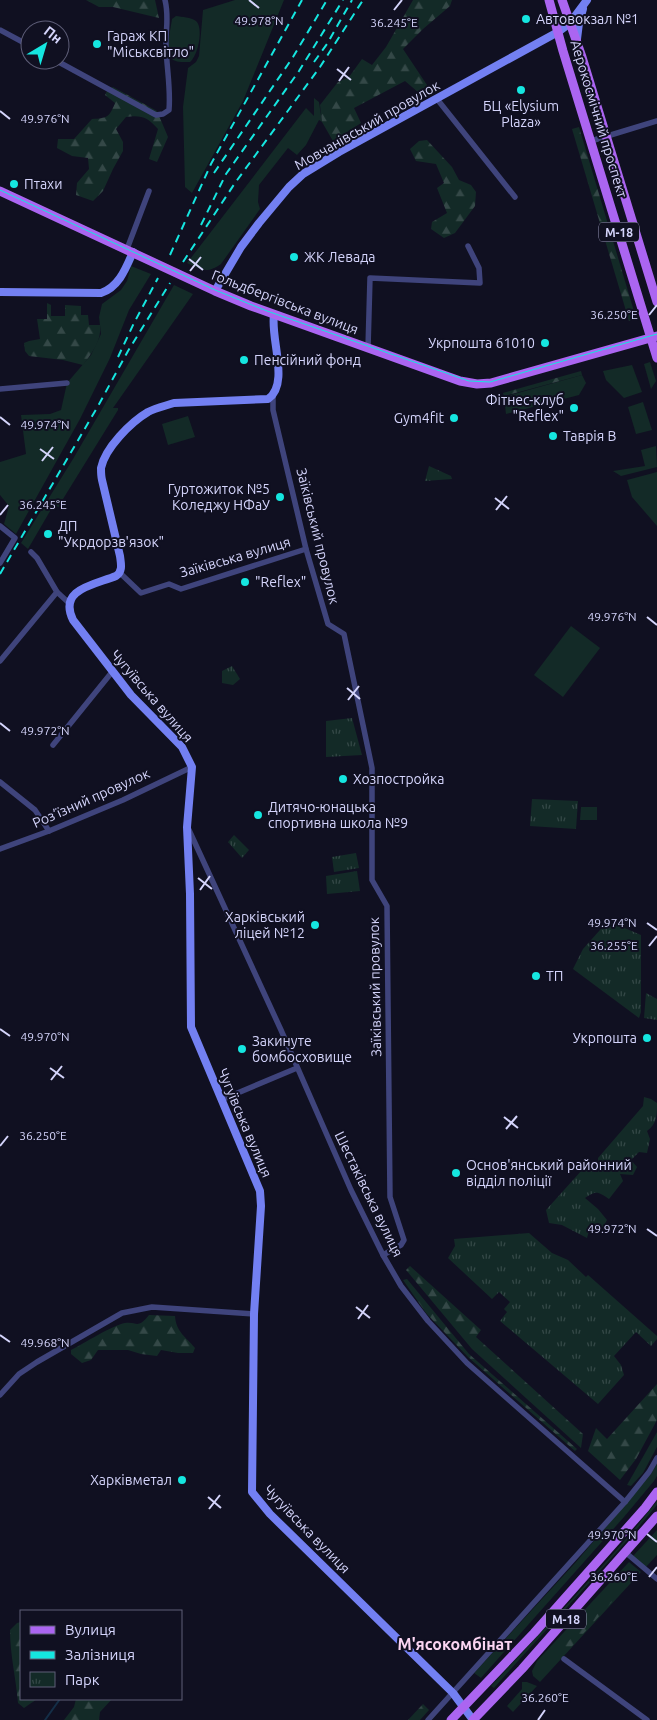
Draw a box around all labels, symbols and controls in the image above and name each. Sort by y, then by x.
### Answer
place label: Автовокзал №1 [536,11,639,27]
marker: Автовокзал №1 [520,13,532,25]
text: 49.978°N [234,14,284,27]
text: 36.245°E [370,16,418,29]
north arrow [20,20,70,70]
text: Пн [41,23,65,47]
place label: Гараж КП "Міськсвітло" [107,28,194,60]
marker: Гараж КП "Міськсвітло" [91,38,103,50]
street label: Аерокосмічний проспект [567,38,631,200]
street label: Мовчанівський провулок [292,77,442,173]
marker: БЦ «Elysium Plaza» [515,84,527,96]
place label: БЦ «Elysium Plaza» [483,98,559,130]
text: 49.976°N [20,112,70,125]
place label: Птахи [24,176,62,192]
marker: Птахи [8,178,20,190]
road number: М-18 [599,222,639,242]
place label: ЖК Левада [304,249,376,265]
marker: ЖК Левада [288,251,300,263]
street label: Гольдбергівська вулиця [209,267,361,337]
text: 36.250°E [590,308,638,321]
place label: Укрпошта 61010 [428,335,535,351]
marker: Укрпошта 61010 [539,337,551,349]
place label: Пенсійний фонд [254,352,361,368]
marker: Пенсійний фонд [238,354,250,366]
place label: Фітнес-клуб "Reflex" [486,392,564,424]
marker: Фітнес-клуб "Reflex" [568,402,580,414]
place label: Gym4fit [394,410,444,426]
marker: Gym4fit [448,412,460,424]
text: 49.974°N [20,418,70,431]
place label: Таврія В [563,428,616,444]
marker: Таврія В [547,430,559,442]
street label: Заїківський провулок [293,466,343,606]
place label: Гуртожиток №5 Коледжу НФаУ [168,481,270,513]
marker: Гуртожиток №5 Коледжу НФаУ [274,491,286,503]
text: 36.245°E [19,498,67,511]
place label: ДП "Укрдорзв'язок" [58,518,164,550]
marker: ДП "Укрдорзв'язок" [42,528,54,540]
street label: Заїківська вулиця [178,534,292,580]
place label: "Reflex" [255,574,306,590]
marker: "Reflex" [239,576,251,588]
text: 49.976°N [587,610,637,623]
street label: Чугуївська вулиця [108,647,196,745]
text: 49.972°N [20,724,70,737]
street label: Роз’їзний провулок [30,765,152,831]
place label: Хозпостройка [353,771,444,787]
marker: Хозпостройка [337,773,349,785]
place label: Дитячо-юнацька спортивна школа №9 [268,799,408,831]
marker: Дитячо-юнацька спортивна школа №9 [252,809,264,821]
place label: Харківський ліцей №12 [225,909,305,941]
text: 49.974°N [587,916,637,929]
street label: Заїківський провулок [366,917,384,1057]
marker: Харківський ліцей №12 [309,919,321,931]
text: 36.255°E [590,939,638,952]
place label: ТП [546,968,563,984]
marker: ТП [530,970,542,982]
text: 49.970°N [20,1030,70,1043]
place label: Укрпошта [573,1030,637,1046]
marker: Укрпошта [641,1032,653,1044]
place label: Закинуте бомбосховище [252,1033,352,1065]
marker: Закинуте бомбосховище [236,1043,248,1055]
street label: Чугуївська вулиця [215,1066,275,1180]
text: 36.250°E [19,1129,67,1142]
street label: Шестаківська вулиця [332,1129,406,1259]
place label: Основ'янський районний відділ поліції [466,1157,632,1189]
marker: Основ'янський районний відділ поліції [450,1167,462,1179]
text: 49.972°N [587,1222,637,1235]
text: 49.968°N [20,1336,70,1349]
place label: Харківметал [90,1472,172,1488]
marker: Харківметал [176,1474,188,1486]
street label: Чугуївська вулиця [261,1481,353,1577]
text: 49.970°N [587,1528,637,1541]
text: 36.260°E [590,1570,638,1583]
legend [20,1610,182,1700]
road number: М-18 [546,1610,586,1628]
text: Вулиця [65,1621,116,1638]
district label: М'ясокомбінат [398,1635,512,1653]
text: Залізниця [65,1646,135,1663]
text: Парк [65,1671,100,1688]
text: 36.260°E [521,1691,569,1704]

